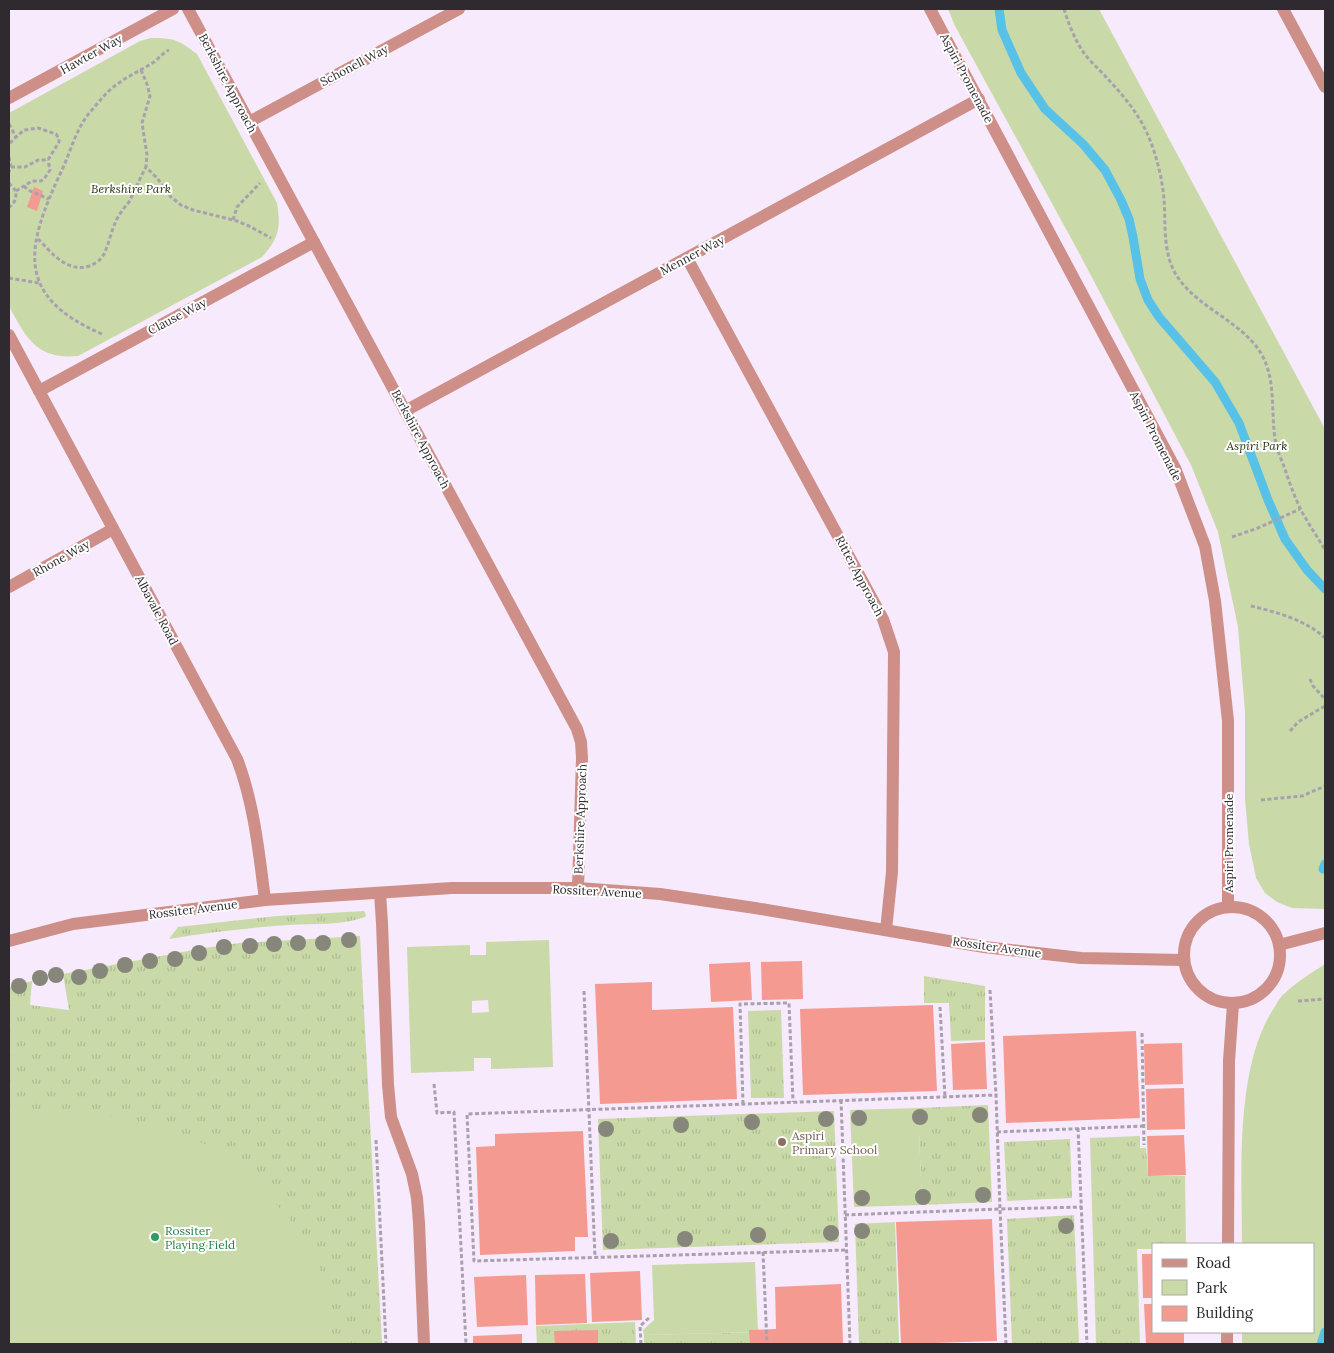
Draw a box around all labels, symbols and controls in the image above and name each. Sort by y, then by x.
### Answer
street label: Aspiri Promenade [937,30,997,126]
street label: Hawter Way [58,31,125,77]
street label: Berkshire Approach [196,31,260,135]
street label: Schonell Way [317,41,391,89]
park label: Berkshire Park [91,181,171,196]
street label: Menner Way [657,231,727,278]
street label: Clause Way [145,294,209,338]
street label: Berkshire Approach [389,387,453,491]
street label: Aspiri Promenade [1126,388,1185,484]
park label: Aspiri Park [1225,438,1288,453]
street label: Ritter Approach [832,533,888,619]
street label: Rhone Way [30,536,93,580]
street label: Albavale Road [132,572,182,647]
street label: Berkshire Approach [571,764,589,874]
street label: Aspiri Promenade [1221,793,1236,894]
street label: Rossiter Avenue [552,881,643,901]
street label: Rossiter Avenue [148,896,239,922]
street label: Rossiter Avenue [952,933,1043,961]
place label: Aspiri Primary School [791,1128,877,1157]
marker: Aspiri Primary School [776,1136,788,1148]
place label: Rossiter Playing Field [165,1223,235,1252]
marker: Rossiter Playing Field [149,1231,161,1243]
legend [1152,1243,1314,1333]
text: Road [1196,1253,1231,1272]
text: Park [1196,1278,1227,1297]
text: Building [1196,1303,1254,1322]

